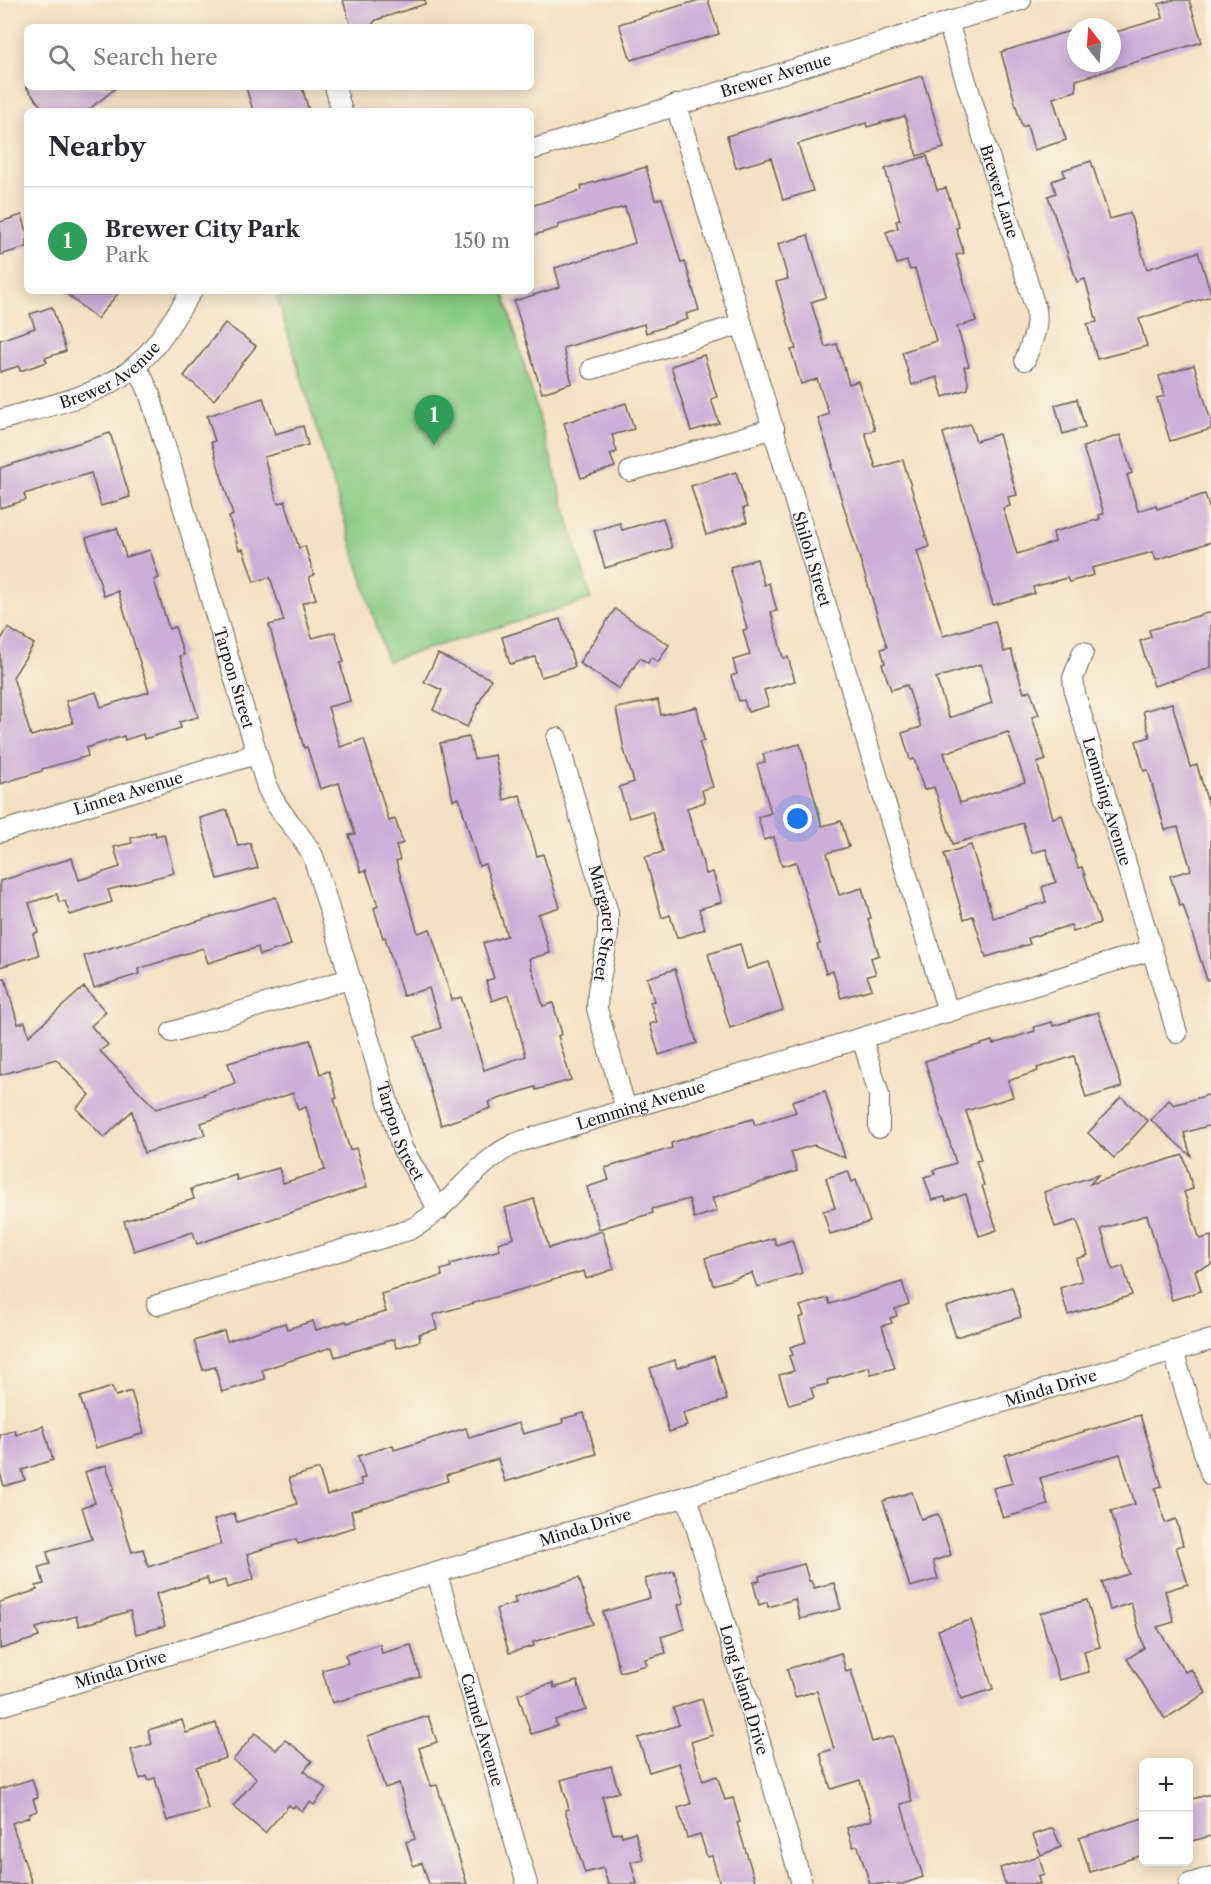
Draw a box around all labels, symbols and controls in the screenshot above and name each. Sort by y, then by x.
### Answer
north arrow [1067,18,1121,72]
search box [24,24,534,90]
icon: search [45,41,78,74]
text: Search here [93,44,218,71]
street label: Brewer Avenue [718,49,834,101]
text: Nearby [48,131,146,163]
street label: Brewer Lane [976,142,1023,241]
text: Brewer City Park [105,216,300,243]
text: 1 [63,229,72,253]
text: 150 m [454,229,510,253]
text: Park [105,243,148,267]
street label: Brewer Avenue [57,337,164,412]
pin: 1 [414,396,454,445]
street label: Shiloh Street [788,509,836,610]
street label: Tarpon Street [210,625,259,731]
street label: Lemming Avenue [1079,735,1136,868]
street label: Linnea Avenue [71,767,185,819]
your location [783,804,812,833]
street label: Margaret Street [584,863,618,983]
street label: Lemming Avenue [574,1076,707,1134]
street label: Tarpon Street [372,1079,429,1184]
street label: Minda Drive [1002,1365,1099,1411]
street label: Minda Drive [537,1504,634,1551]
street label: Long Island Drive [716,1622,773,1757]
street label: Minda Drive [72,1646,169,1693]
street label: Carmel Avenue [456,1671,508,1788]
map controls [1139,1758,1193,1866]
button: + [1139,1758,1193,1812]
button: − [1139,1812,1193,1866]

